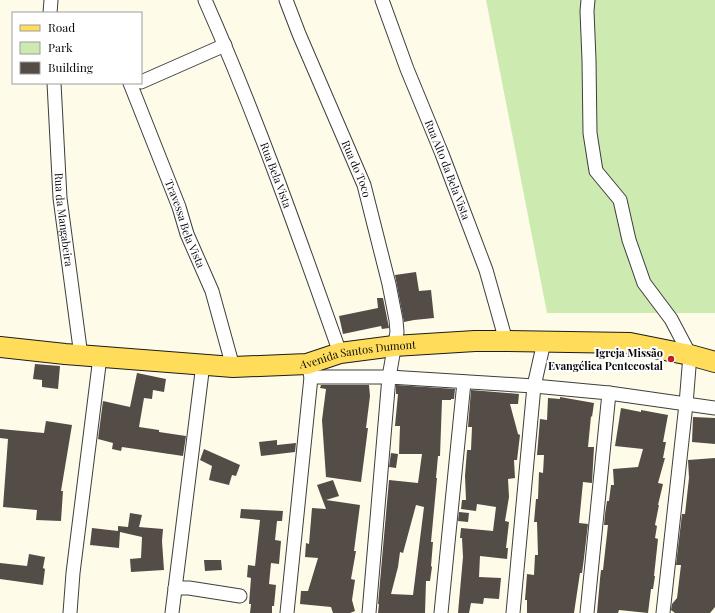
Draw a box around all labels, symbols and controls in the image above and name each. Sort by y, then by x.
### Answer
legend [12,12,142,84]
text: Road [48,19,75,35]
text: Park [48,39,73,55]
text: Building [48,59,94,75]
street label: Rua Alto da Bela Vista [422,117,474,222]
street label: Rua do Toco [339,138,375,199]
street label: Rua Bela Vista [257,140,296,210]
street label: Rua da Mangabeira [52,172,77,268]
street label: Travessa Bela Vista [162,177,209,270]
street label: Avenida Santos Dumont [299,337,417,371]
place label: Igreja Missão Evangélica Pentecostal [548,345,664,373]
marker: Igreja Missão Evangélica Pentecostal [666,354,676,364]

